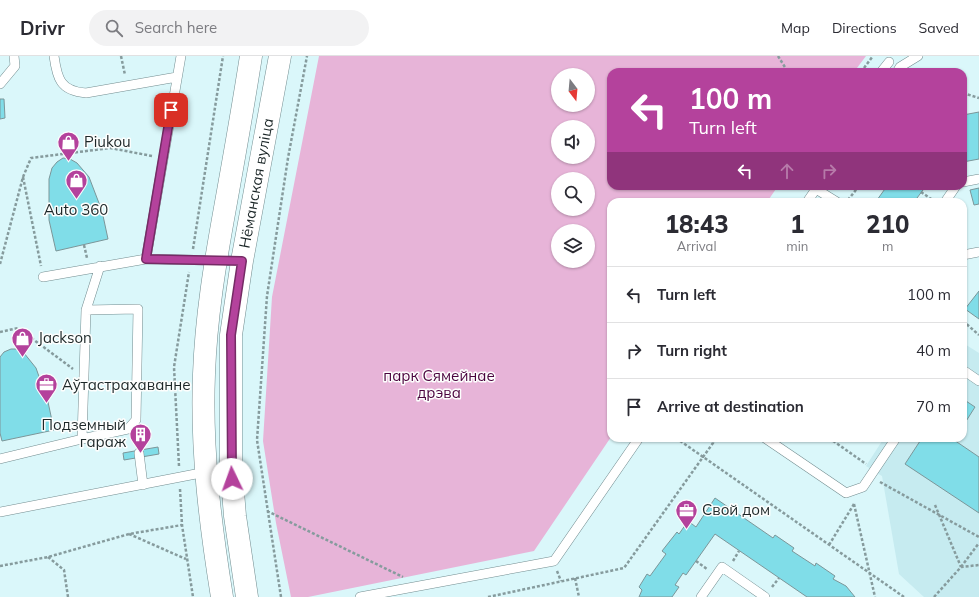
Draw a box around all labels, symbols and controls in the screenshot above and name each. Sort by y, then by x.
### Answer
search box [89,10,369,46]
text: Drivr [20,16,65,40]
icon: search [103,17,125,39]
text: Search here [135,18,217,37]
text: Map [781,19,810,37]
text: Directions [832,19,897,37]
text: Saved [919,19,959,37]
north arrow [551,68,595,112]
map controls [551,68,595,268]
text: 100 m [689,81,772,116]
icon: left [623,84,675,136]
pin [154,93,188,127]
icon: arrive [160,99,182,121]
street label: Нёманская вуліца [235,116,277,250]
text: Turn left [689,116,757,139]
button: sound [551,120,595,164]
shop icon: Piukou [56,129,82,162]
place label: Piukou [84,132,131,151]
icon: left [734,160,756,182]
icon: ahead [776,160,798,182]
icon: right [818,160,840,182]
shop icon: Auto 360 [63,168,89,201]
button: search [551,172,595,216]
place label: Auto 360 [44,200,108,219]
text: 18:43 [665,209,729,239]
text: 1 [790,209,805,239]
text: 210 [866,209,909,239]
button: layers [551,224,595,268]
text: Arrival [677,238,717,254]
text: min [786,238,808,254]
text: m [882,238,893,254]
icon: left [623,284,645,306]
text: Turn left [657,285,716,304]
text: 100 m [907,285,951,304]
shop icon: Jackson [10,325,36,358]
place label: Jackson [38,328,92,347]
icon: right [623,340,645,362]
text: Turn right [657,341,727,360]
text: 40 m [916,341,951,360]
park label: парк Сямейнае дрэва [383,366,495,402]
office icon: Аўтастрахаванне [34,372,60,405]
place label: Аўтастрахаванне [62,375,191,394]
icon: arrive [623,396,645,418]
text: Arrive at destination [657,397,804,416]
text: 70 m [916,397,951,416]
place label: Подземный гараж [42,415,127,451]
building icon: Подземный гараж [128,421,154,454]
position arrow [211,458,253,500]
office icon: Свой дом [673,497,699,530]
place label: Свой дом [702,500,770,519]

